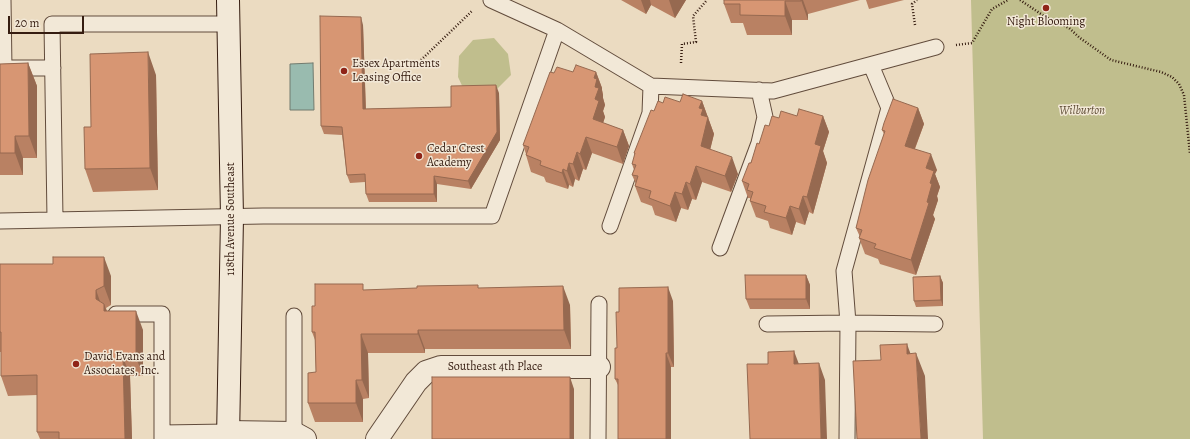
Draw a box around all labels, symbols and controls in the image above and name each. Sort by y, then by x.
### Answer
marker: Night Blooming [1041,3,1051,13]
scale bar [10,8,86,34]
text: 20 m [15,15,39,31]
place label: Night Blooming [1007,15,1085,29]
place label: Essex Apartments Leasing Office [352,57,440,85]
marker: Essex Apartments Leasing Office [339,66,349,76]
park label: Wilburton [1059,104,1105,118]
place label: Cedar Crest Academy [427,142,485,170]
marker: Cedar Crest Academy [414,151,424,161]
street label: 118th Avenue Southeast [224,162,238,276]
place label: David Evans and Associates, Inc. [84,350,165,378]
marker: David Evans and Associates, Inc. [71,359,81,369]
street label: Southeast 4th Place [448,360,542,374]

